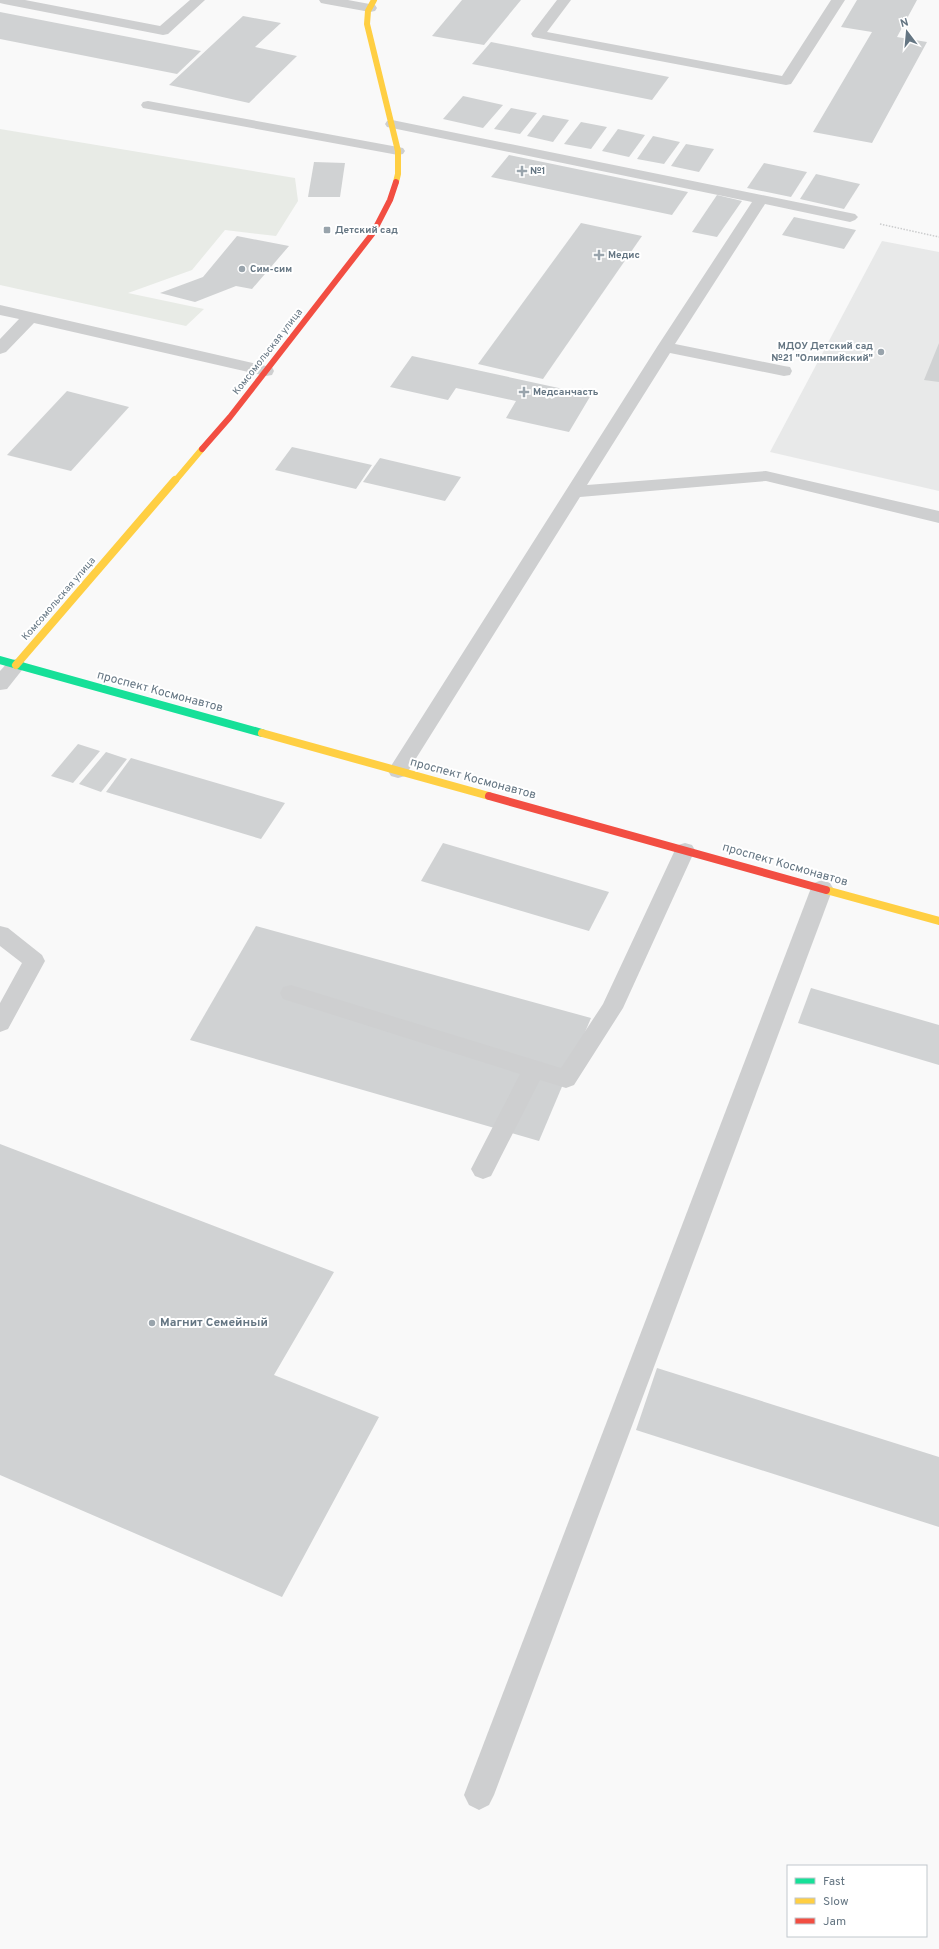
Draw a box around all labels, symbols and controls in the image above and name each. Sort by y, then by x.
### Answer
north arrow [887,12,927,52]
text: N [899,16,910,31]
place label: №1 [530,165,546,178]
marker: №1 [517,166,527,176]
place label: Детский сад [335,224,398,237]
marker: Детский сад [322,225,332,235]
marker: Медис [593,249,605,261]
place label: Медис [608,249,640,262]
place label: Сим-сим [250,263,292,276]
marker: Сим-сим [237,264,247,274]
street label: Комсомольская улица [230,306,306,398]
place label: МДОУ Детский сад №21 "Олимпийский" [771,340,873,365]
marker: МДОУ Детский сад №21 "Олимпийский" [876,347,886,357]
marker: Медсанчасть [518,386,530,398]
place label: Медсанчасть [533,386,599,399]
street label: Комсомольская улица [19,555,99,643]
street label: проспект Космонавтов [95,667,225,717]
street label: проспект Космонавтов [408,754,538,804]
street label: проспект Космонавтов [720,839,850,891]
place label: Магнит Семейный [160,1315,268,1331]
marker: Магнит Семейный [147,1318,157,1328]
legend [787,1865,927,1937]
text: Fast [823,1874,845,1890]
text: Slow [823,1894,849,1910]
text: Jam [823,1914,846,1930]

